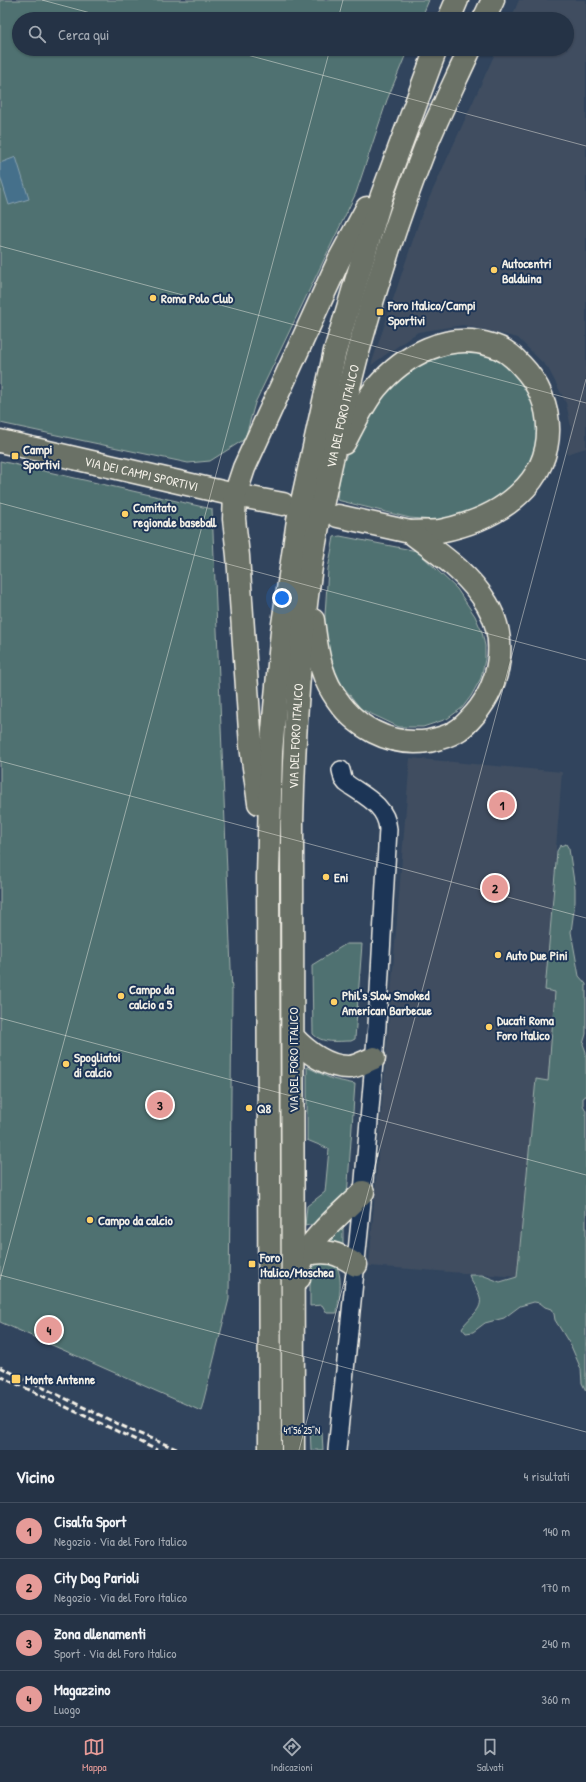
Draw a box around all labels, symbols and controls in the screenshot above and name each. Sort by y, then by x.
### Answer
search box [12,12,574,56]
icon: search [26,23,48,45]
text: Cerca qui [58,24,109,45]
place label: Autocentri Balduina [502,254,552,287]
marker: Autocentri Balduina [489,265,499,275]
place label: Roma Polo Club [161,289,234,307]
marker: Roma Polo Club [148,293,158,303]
place label: Foro Italico/Campi Sportivi [387,296,476,330]
marker: Foro Italico/Campi Sportivi [375,307,385,317]
street label: VIA DEL FORO ITALICO [321,363,363,469]
place label: Campi Sportivi [23,440,60,474]
marker: Campi Sportivi [10,451,20,461]
street label: VIA DEI CAMPI SPORTIVI [83,452,200,495]
place label: Comitato regionale baseball [133,498,217,532]
marker: Comitato regionale baseball [120,509,130,519]
your location [272,588,292,608]
street label: VIA DEL FORO ITALICO [284,683,307,789]
pin: 1 [489,790,515,820]
place label: Eni [334,868,349,886]
marker: Eni [321,872,331,882]
pin: 2 [482,873,508,903]
place label: Auto Due Pini [506,946,568,964]
marker: Auto Due Pini [493,950,503,960]
place label: Campo da calcio a 5 [129,980,175,1013]
place label: Phil's Slow Smoked American Barbecue [342,986,433,1019]
marker: Campo da calcio a 5 [116,991,126,1001]
marker: Phil's Slow Smoked American Barbecue [329,997,339,1007]
street label: VIA DEL FORO ITALICO [284,1007,302,1113]
place label: Ducati Roma Foro Italico [496,1011,555,1044]
marker: Ducati Roma Foro Italico [484,1022,494,1032]
place label: Spogliatoi di calcio [74,1048,121,1081]
marker: Spogliatoi di calcio [61,1059,71,1069]
pin: 3 [147,1090,173,1120]
place label: Q8 [257,1099,272,1117]
marker: Q8 [244,1103,254,1113]
place label: Campo da calcio [98,1211,174,1230]
marker: Campo da calcio [85,1215,95,1225]
place label: Foro Italico/Moschea [259,1248,334,1281]
marker: Foro Italico/Moschea [247,1259,257,1269]
pin: 4 [36,1315,62,1345]
place label: Monte Antenne [25,1370,96,1388]
marker: Monte Antenne [10,1373,22,1385]
text: 41°56'25"N [284,1424,320,1437]
text: Vicino [16,1465,54,1488]
text: 4 risultati [524,1467,570,1485]
text: Cisalfa Sport [54,1511,126,1532]
text: 1 [27,1522,31,1540]
text: 140 m [543,1522,570,1540]
text: Negozio · Via del Foro Italico [54,1532,187,1550]
text: City Dog Parioli [54,1567,139,1588]
text: 2 [26,1578,32,1596]
text: 170 m [541,1578,570,1596]
text: Negozio · Via del Foro Italico [54,1588,187,1606]
text: Zona allenamenti [54,1623,146,1644]
text: 3 [26,1634,32,1652]
text: 240 m [541,1634,570,1652]
text: Sport · Via del Foro Italico [54,1644,176,1662]
text: Magazzino [54,1679,110,1700]
text: 4 [27,1690,31,1708]
text: 360 m [541,1690,570,1708]
text: Luogo [54,1700,80,1718]
tab: Mappa [82,1736,107,1774]
tab: Indicazioni [271,1736,313,1774]
tab: Salvati [477,1736,504,1774]

